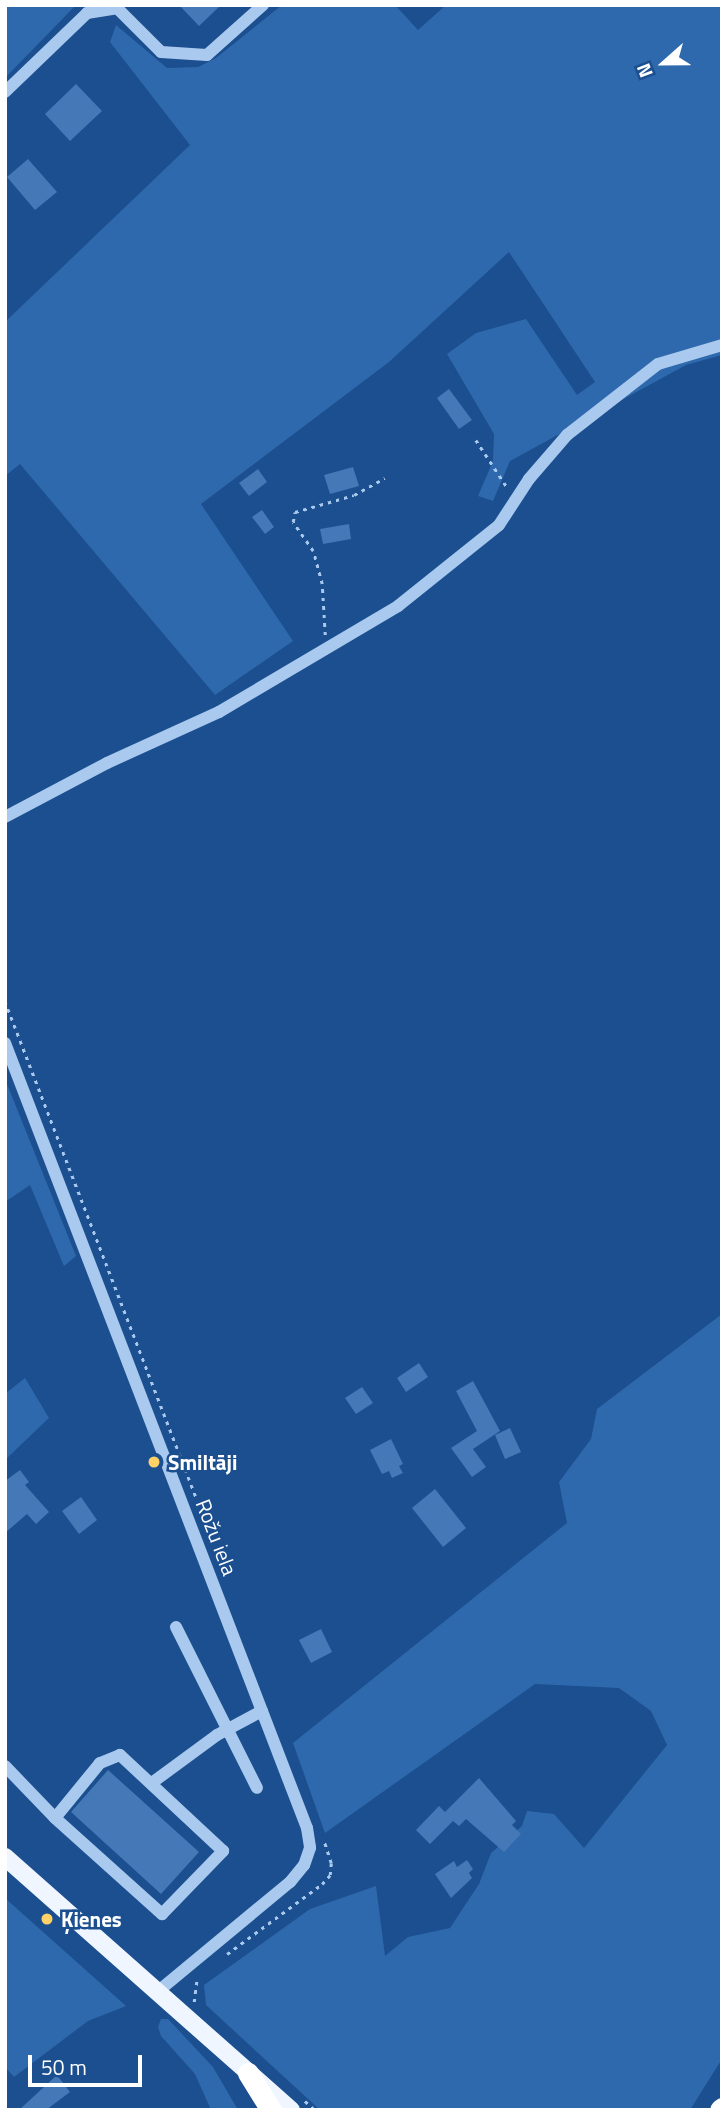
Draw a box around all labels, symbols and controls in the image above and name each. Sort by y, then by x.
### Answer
north arrow [629,28,699,98]
text: N [628,59,660,82]
place label: Smiltāji [168,1449,237,1475]
marker: Smiltāji [146,1454,162,1470]
street label: Rožu iela [191,1495,243,1579]
place label: Ķienes [61,1906,122,1932]
marker: Ķienes [39,1911,55,1927]
scale bar [32,2042,145,2086]
text: 50 m [41,2051,87,2083]

